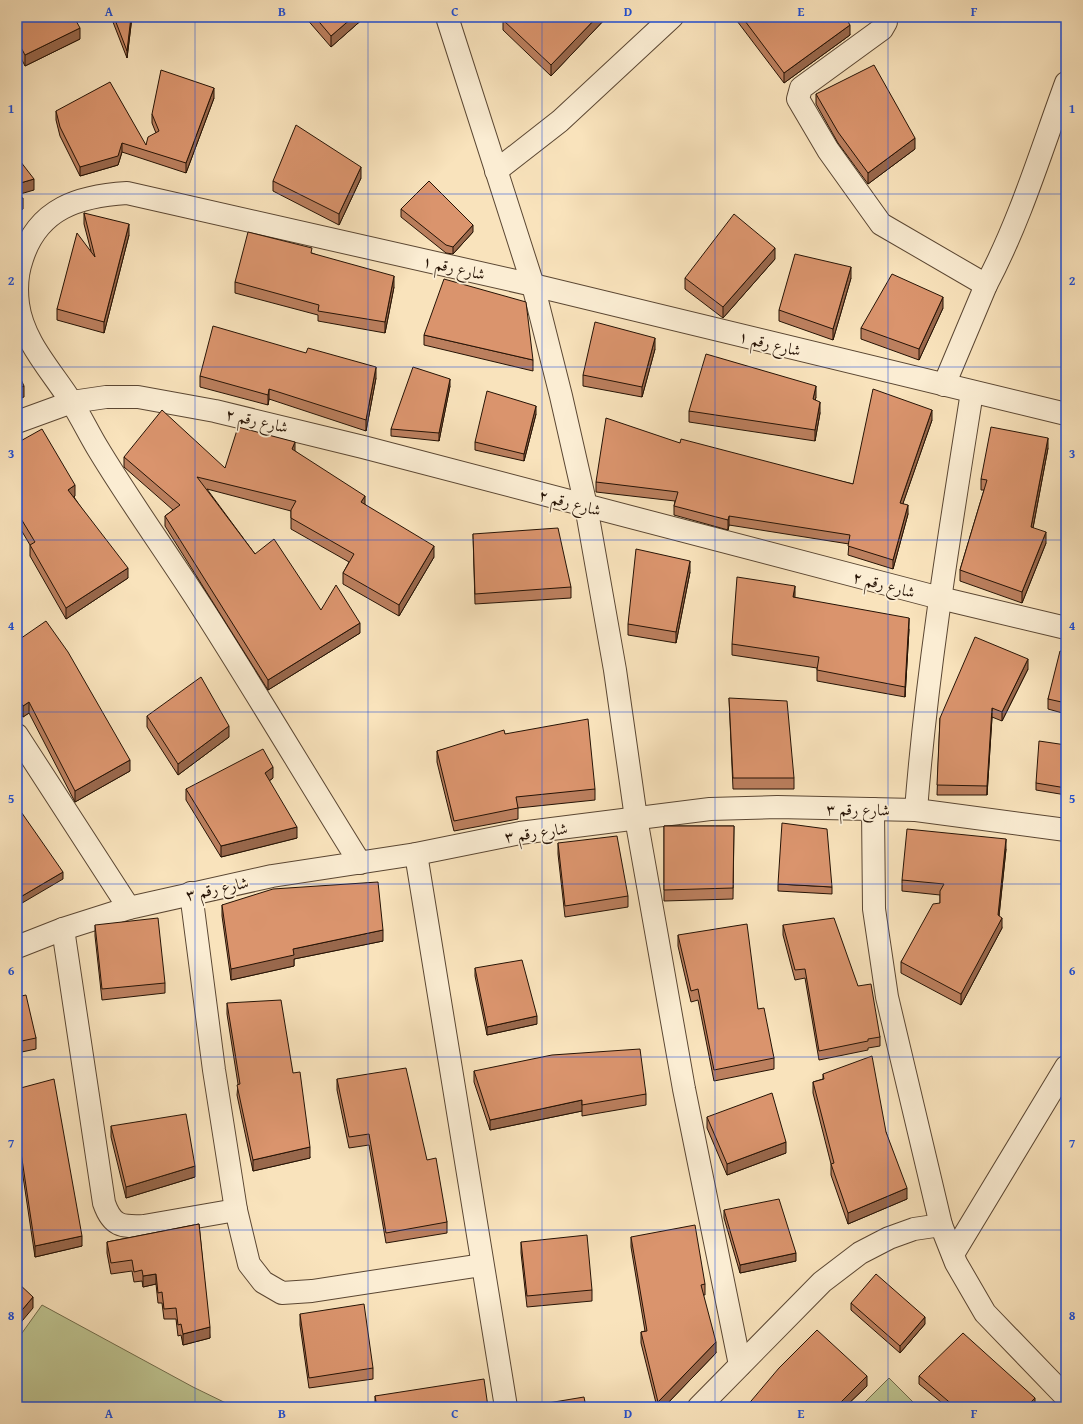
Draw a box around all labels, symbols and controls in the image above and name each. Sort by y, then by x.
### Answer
text: A [105,2,114,21]
text: B [278,2,286,21]
text: C [451,2,459,21]
text: D [624,2,632,21]
text: E [798,2,805,21]
text: F [971,2,978,21]
text: 1 [8,99,14,118]
text: 1 [1069,99,1075,118]
street label: شارع رقم ١ [419,248,488,290]
text: 2 [8,271,15,290]
text: 2 [1069,271,1076,290]
street label: شارع رقم ١ [735,324,804,366]
street label: شارع رقم ٢ [222,401,291,443]
text: 3 [8,444,14,463]
text: 3 [1069,444,1075,463]
street label: شارع رقم ٢ [535,482,604,526]
street label: شارع رقم ٢ [849,564,918,608]
text: 4 [8,616,15,635]
text: 4 [1069,616,1076,635]
text: 5 [8,789,15,808]
text: 5 [1069,789,1076,808]
street label: شارع رقم ٣ [826,796,890,826]
street label: شارع رقم ٣ [503,816,570,852]
street label: شارع رقم ٣ [183,870,251,910]
text: 6 [8,961,15,980]
text: 6 [1069,961,1076,980]
text: 7 [8,1134,15,1153]
text: 7 [1069,1134,1076,1153]
text: 8 [8,1306,15,1325]
text: 8 [1069,1306,1076,1325]
text: A [105,1404,114,1423]
text: B [278,1404,286,1423]
text: C [451,1404,459,1423]
text: D [624,1404,632,1423]
text: E [798,1404,805,1423]
text: F [971,1404,978,1423]

